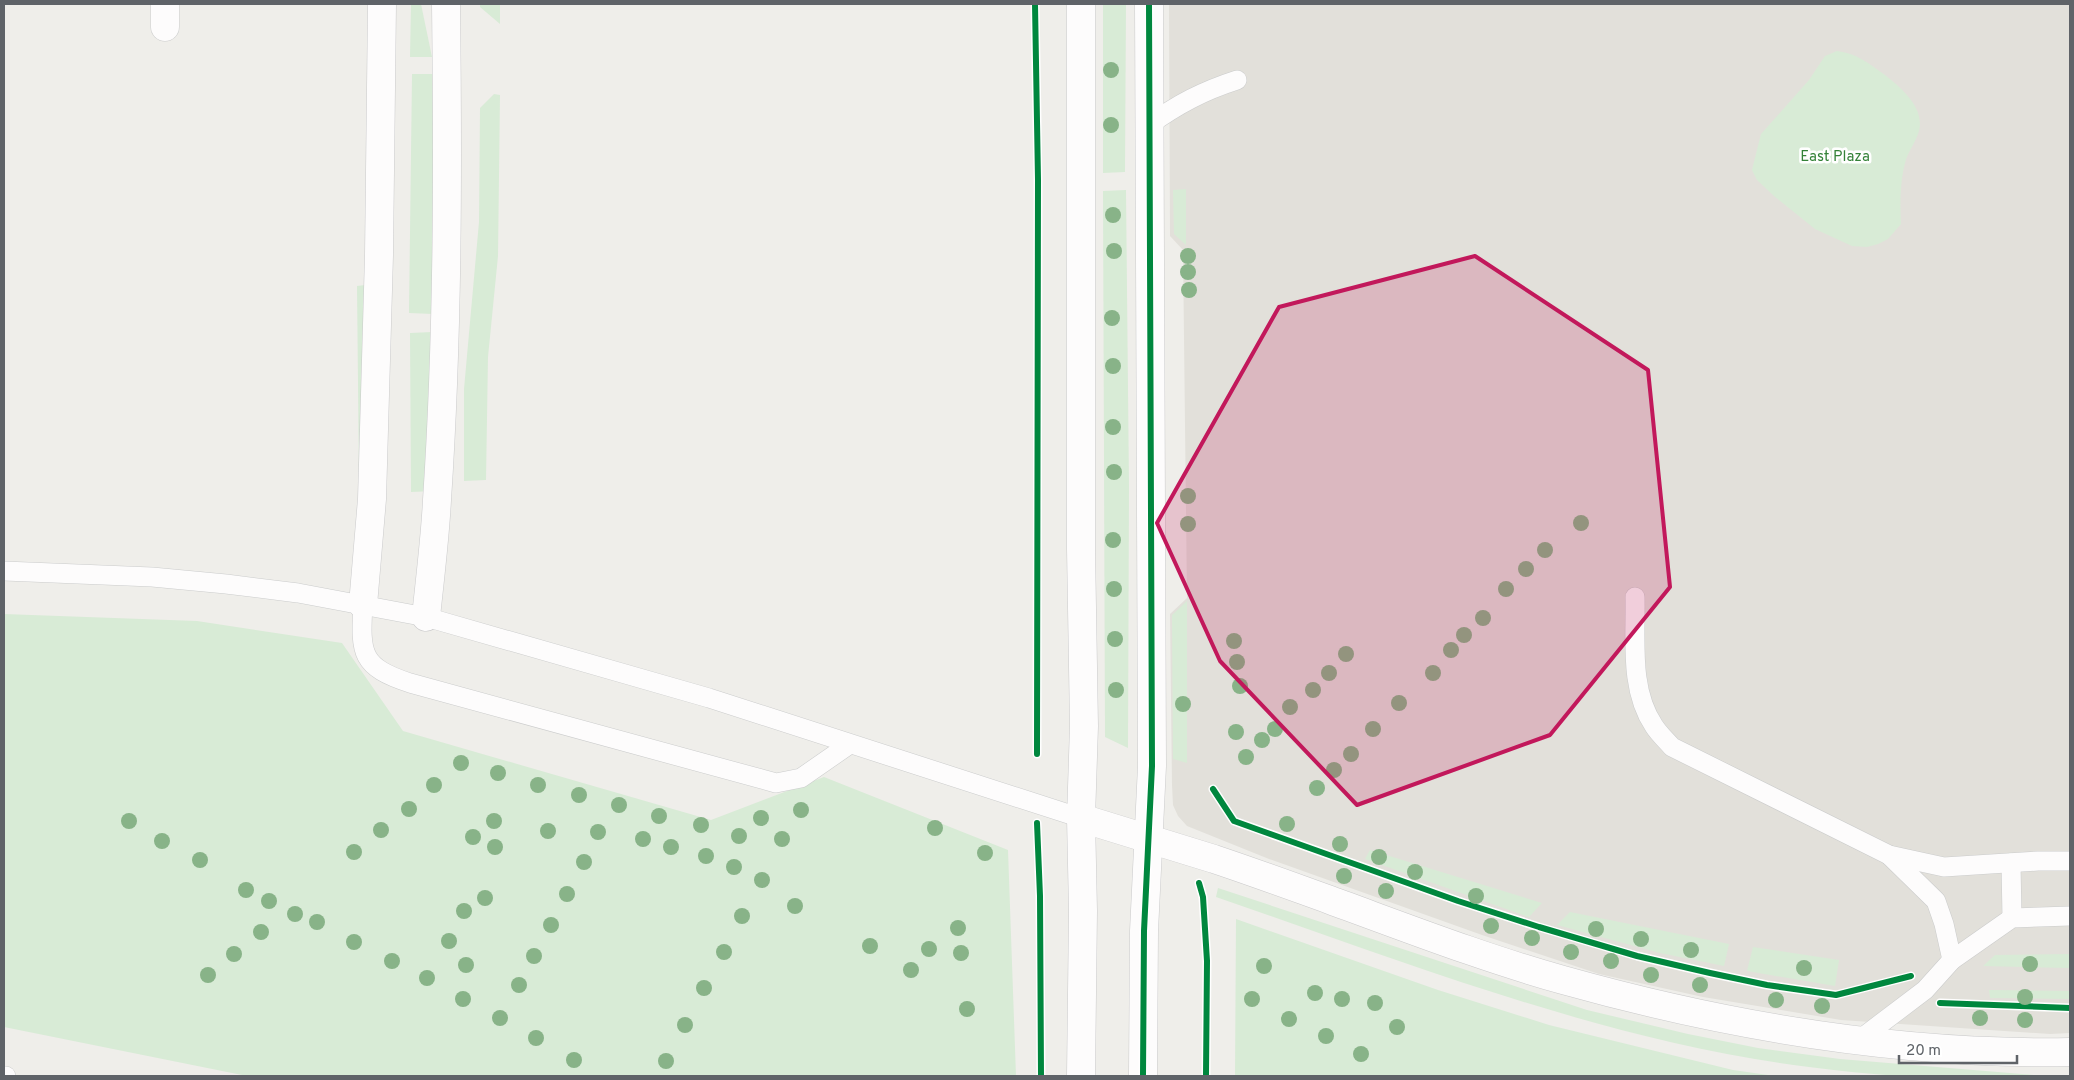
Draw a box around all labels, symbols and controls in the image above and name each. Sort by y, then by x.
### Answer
park label: East Plaza [1800,148,1870,167]
scale bar [1899,1032,2016,1064]
text: 20 m [1906,1042,1941,1061]

